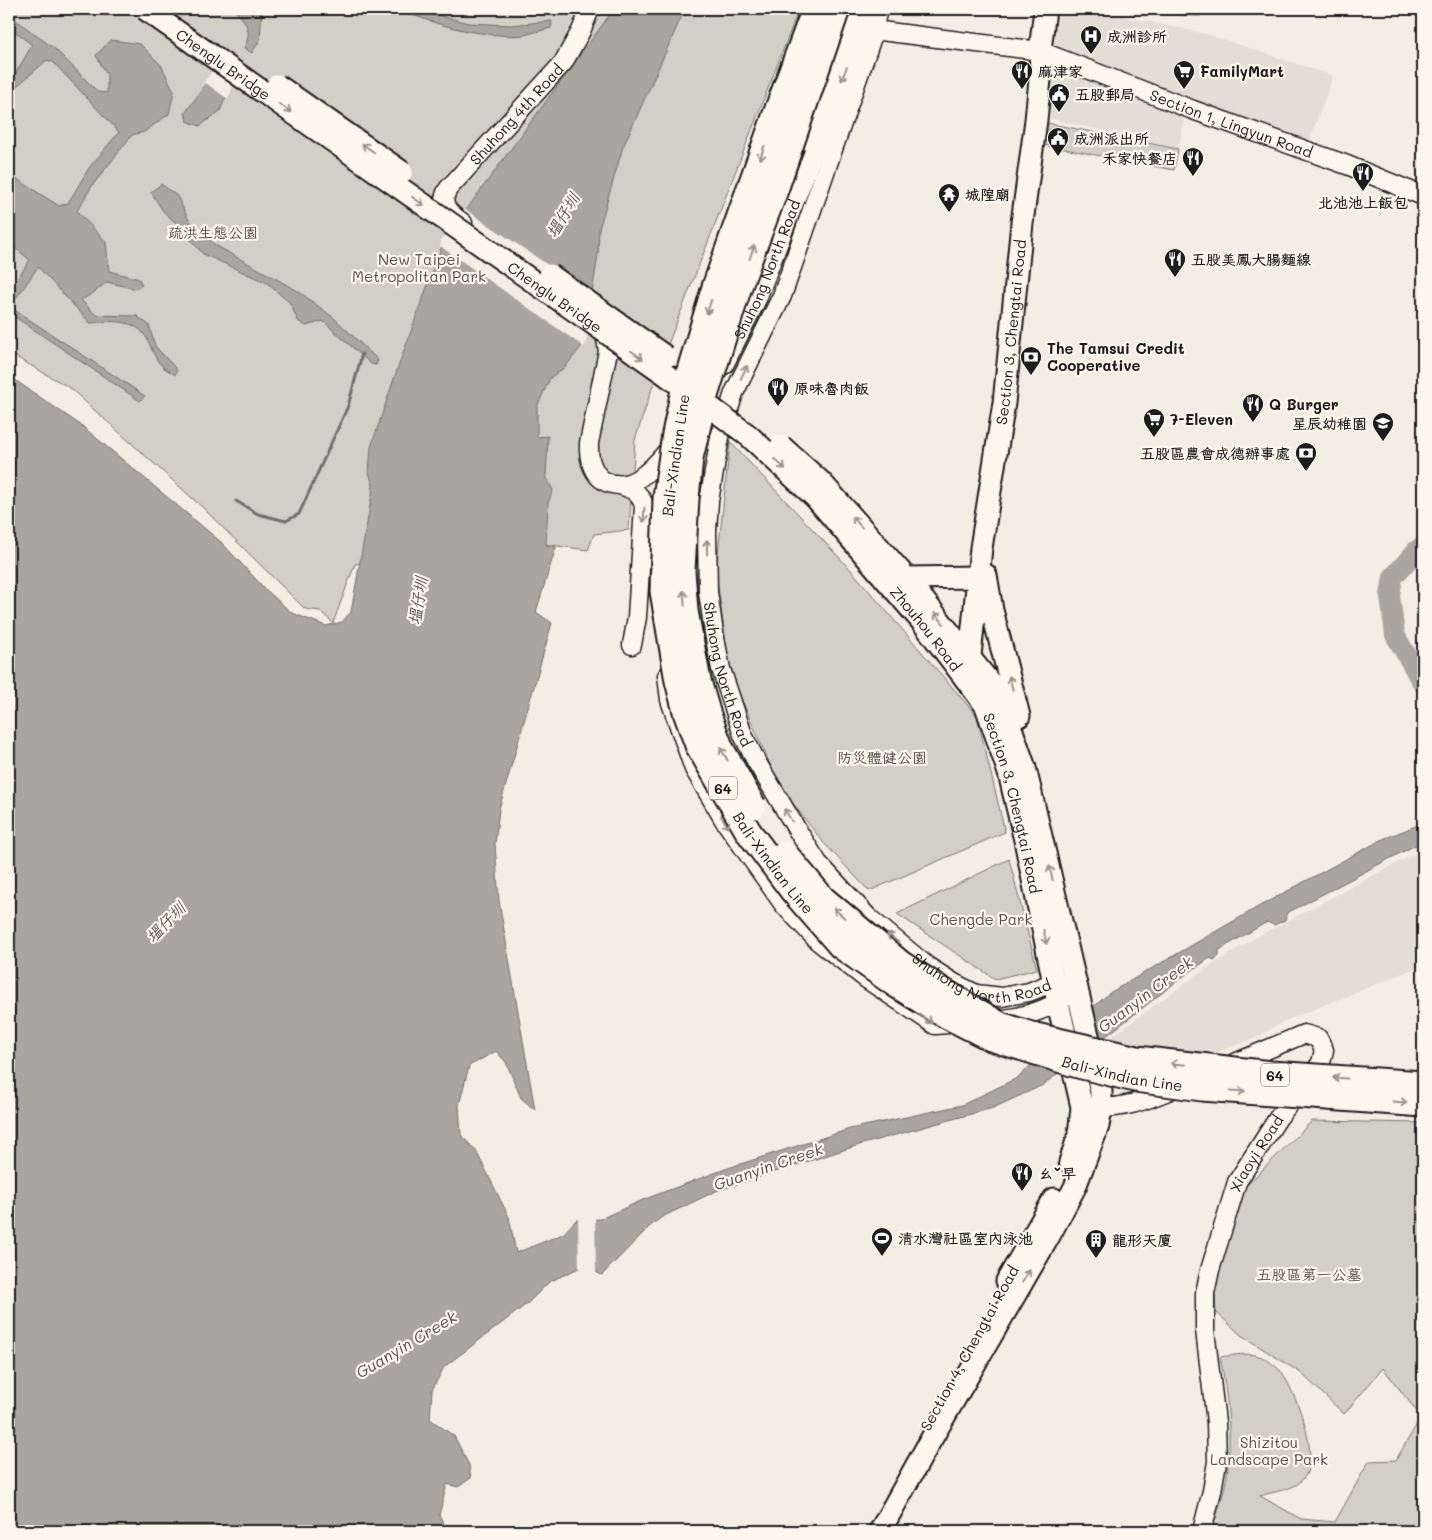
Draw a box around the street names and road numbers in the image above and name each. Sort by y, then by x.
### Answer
street label: Chenglu Bridge [172,24,275,104]
street label: Shuhong 4th Road [465,59,568,169]
street label: Section 1, Lingyun Road [1147,84,1316,162]
street label: Shuhong North Road [729,197,804,342]
street label: Section 3, Chengtai Road [991,238,1030,426]
street label: Chenglu Bridge [504,257,606,337]
street label: Bali-Xindian Line [657,393,693,517]
street label: Zhouhou Road [886,582,966,675]
street label: Shuhong North Road [700,601,757,750]
street label: Section 3, Chengtai Road [979,710,1046,895]
road number: 64 [709,776,737,800]
street label: Bali-Xindian Line [729,808,818,918]
street label: Shuhong North Road [908,948,1054,1007]
street label: Bali-Xindian Line [1059,1051,1184,1095]
road number: 64 [1261,1064,1289,1086]
street label: Xiaoyi Road [1225,1111,1287,1194]
street label: Section 4, Chengtai Road [915,1262,1023,1434]

